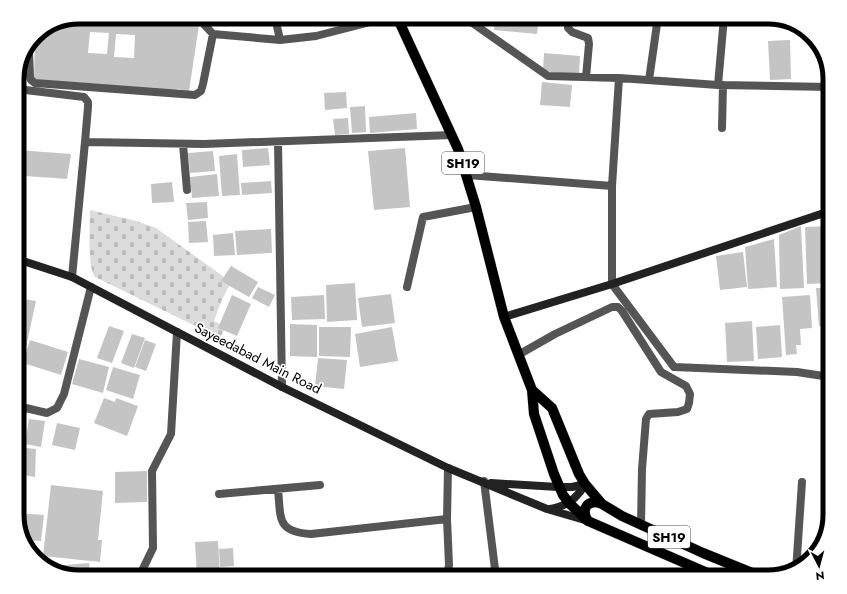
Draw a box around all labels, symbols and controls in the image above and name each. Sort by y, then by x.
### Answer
road number: SH19 [442,152,484,174]
street label: Sayeedabad Main Road [191,317,325,399]
road number: SH19 [648,526,690,548]
north arrow [799,546,839,586]
text: N [815,568,825,584]

